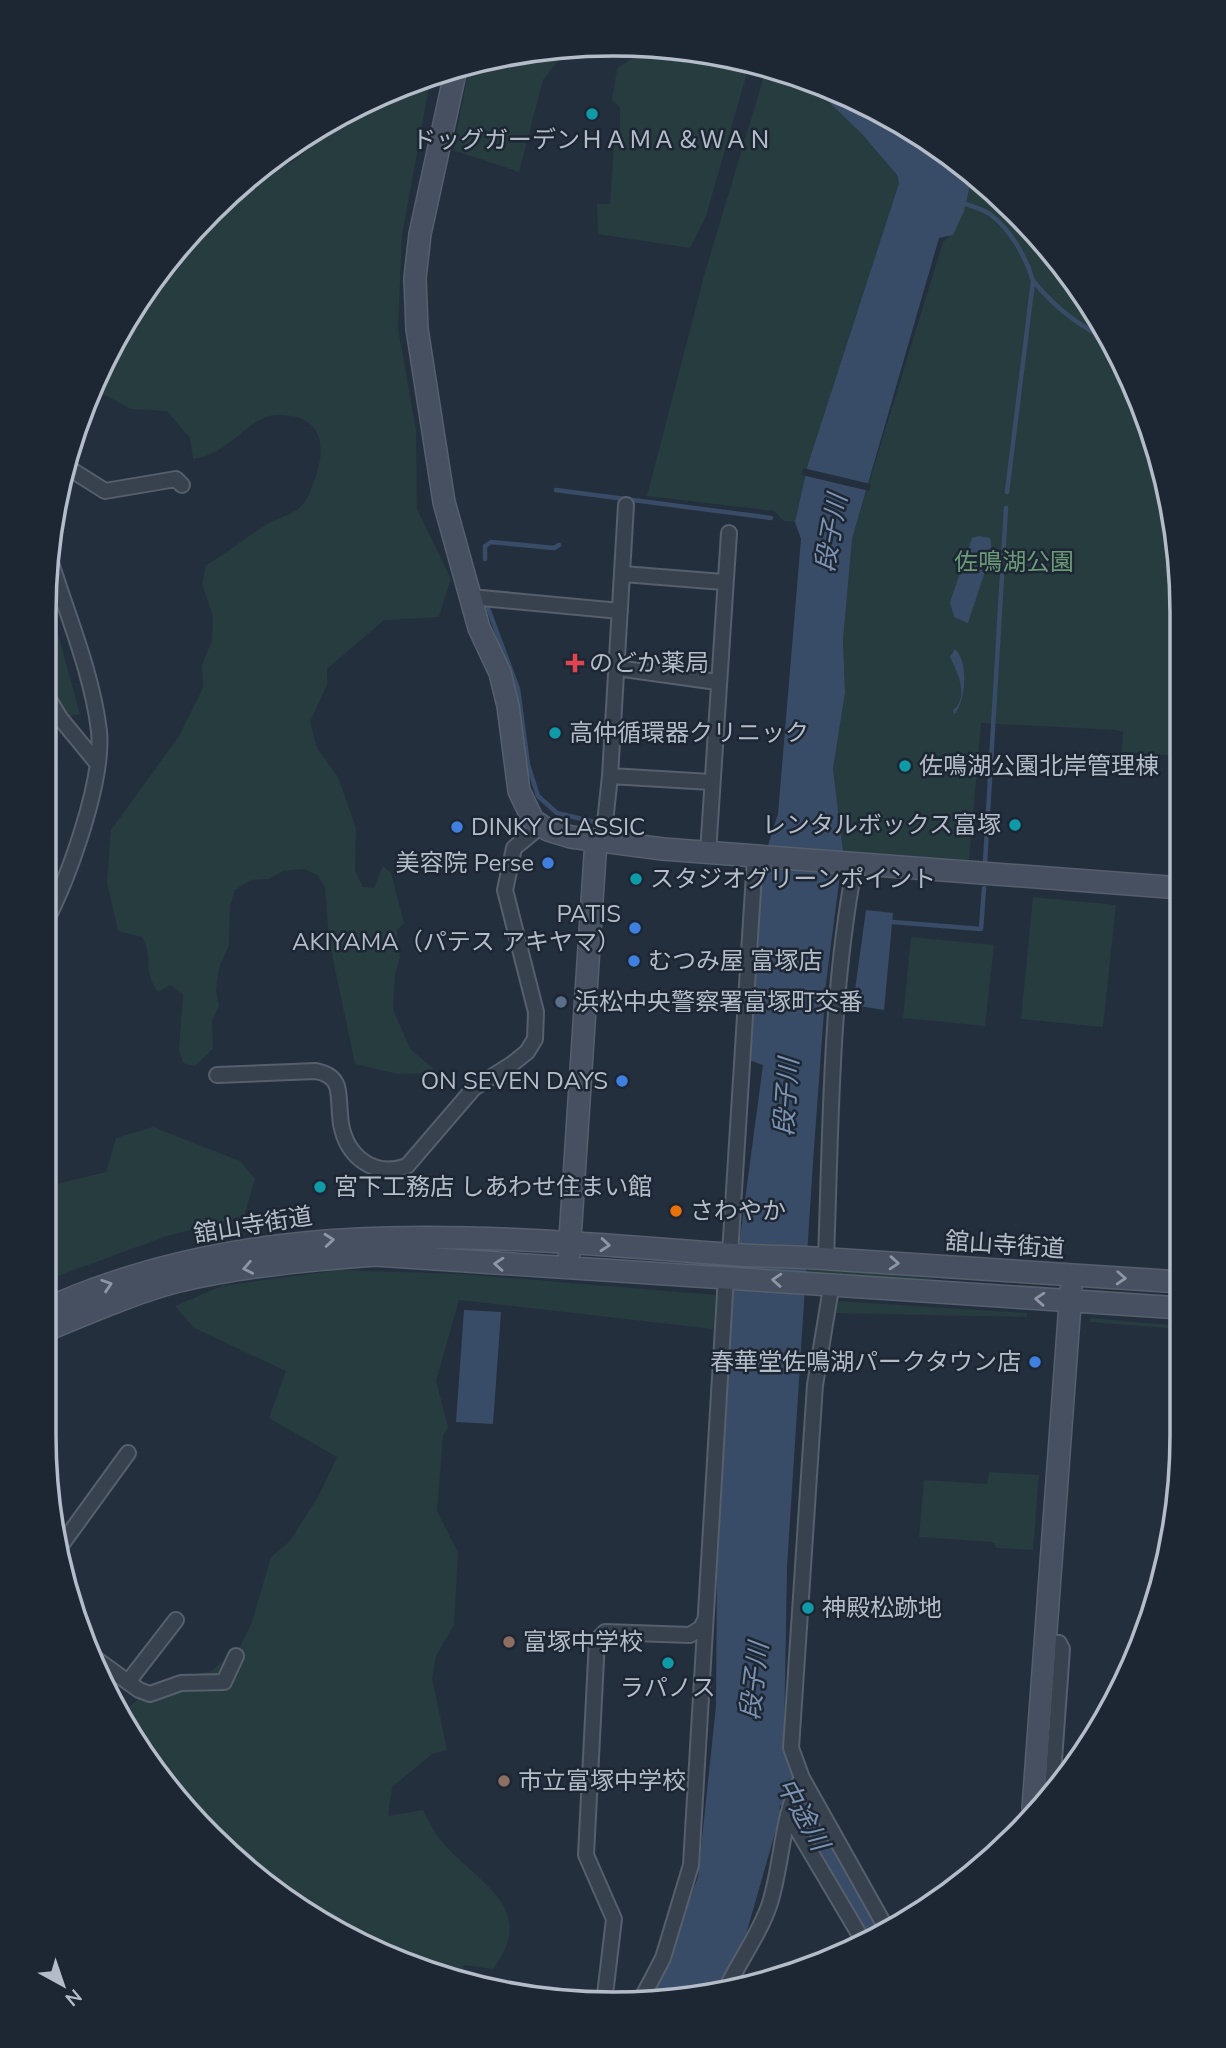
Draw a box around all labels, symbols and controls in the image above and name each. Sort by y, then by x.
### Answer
marker: ドッグガーデンＨＡＭＡ＆ＷＡＮ [584,106,600,122]
place label: ドッグガーデンＨＡＭＡ＆ＷＡＮ [412,124,772,156]
water label: 段子川 [807,489,856,575]
park label: 佐鳴湖公園 [954,546,1074,578]
place label: のどか薬局 [589,647,709,679]
marker: のどか薬局 [567,655,583,671]
place label: 高仲循環器クリニック [569,717,809,749]
marker: 高仲循環器クリニック [547,725,563,741]
place label: 佐鳴湖公園北岸管理棟 [919,750,1159,782]
marker: 佐鳴湖公園北岸管理棟 [897,758,913,774]
place label: レンタルボックス富塚 [762,809,1001,841]
place label: DINKY CLASSIC [471,811,645,843]
marker: レンタルボックス富塚 [1007,817,1023,833]
marker: DINKY CLASSIC [449,819,465,835]
place label: 美容院 Perse [396,847,534,879]
marker: 美容院 Perse [540,855,556,871]
place label: スタジオグリーンポイント [650,863,936,895]
marker: スタジオグリーンポイント [628,871,644,887]
place label: PATIS AKIYAMA（パテス アキヤマ） [292,898,621,958]
marker: PATIS AKIYAMA（パテス アキヤマ） [627,920,643,936]
place label: むつみ屋 富塚店 [648,945,822,977]
marker: むつみ屋 富塚店 [626,953,642,969]
place label: 浜松中央警察署富塚町交番 [575,986,863,1018]
marker: 浜松中央警察署富塚町交番 [553,994,569,1010]
water label: 段子川 [766,1054,807,1137]
place label: ON SEVEN DAYS [421,1065,608,1097]
marker: ON SEVEN DAYS [614,1073,630,1089]
place label: 宮下工務店 しあわせ住まい館 [334,1171,652,1203]
marker: 宮下工務店 しあわせ住まい館 [312,1179,328,1195]
place label: さわやか [690,1195,786,1227]
street label: 舘山寺街道 [191,1200,315,1250]
marker: さわやか [668,1203,684,1219]
street label: 舘山寺街道 [944,1225,1066,1265]
one-way arrow [324,1233,335,1248]
one-way arrow [600,1237,611,1252]
one-way arrow [889,1255,900,1270]
one-way arrow [493,1257,504,1272]
one-way arrow [242,1260,254,1275]
one-way arrow [1116,1271,1127,1286]
one-way arrow [771,1273,782,1288]
one-way arrow [100,1279,113,1293]
one-way arrow [1034,1292,1045,1307]
place label: 春華堂佐鳴湖パークタウン店 [710,1346,1021,1378]
marker: 春華堂佐鳴湖パークタウン店 [1027,1354,1043,1370]
place label: 神殿松跡地 [822,1592,942,1624]
marker: 神殿松跡地 [800,1600,816,1616]
place label: 富塚中学校 [523,1626,643,1658]
marker: 富塚中学校 [501,1634,517,1650]
water label: 段子川 [732,1637,777,1722]
marker: ラパノス [660,1655,676,1671]
place label: ラパノス [620,1672,716,1704]
place label: 市立富塚中学校 [518,1765,686,1797]
water label: 中途川 [768,1772,838,1859]
marker: 市立富塚中学校 [496,1773,512,1789]
north arrow [28,1950,98,2020]
text: N [59,1983,87,2012]

